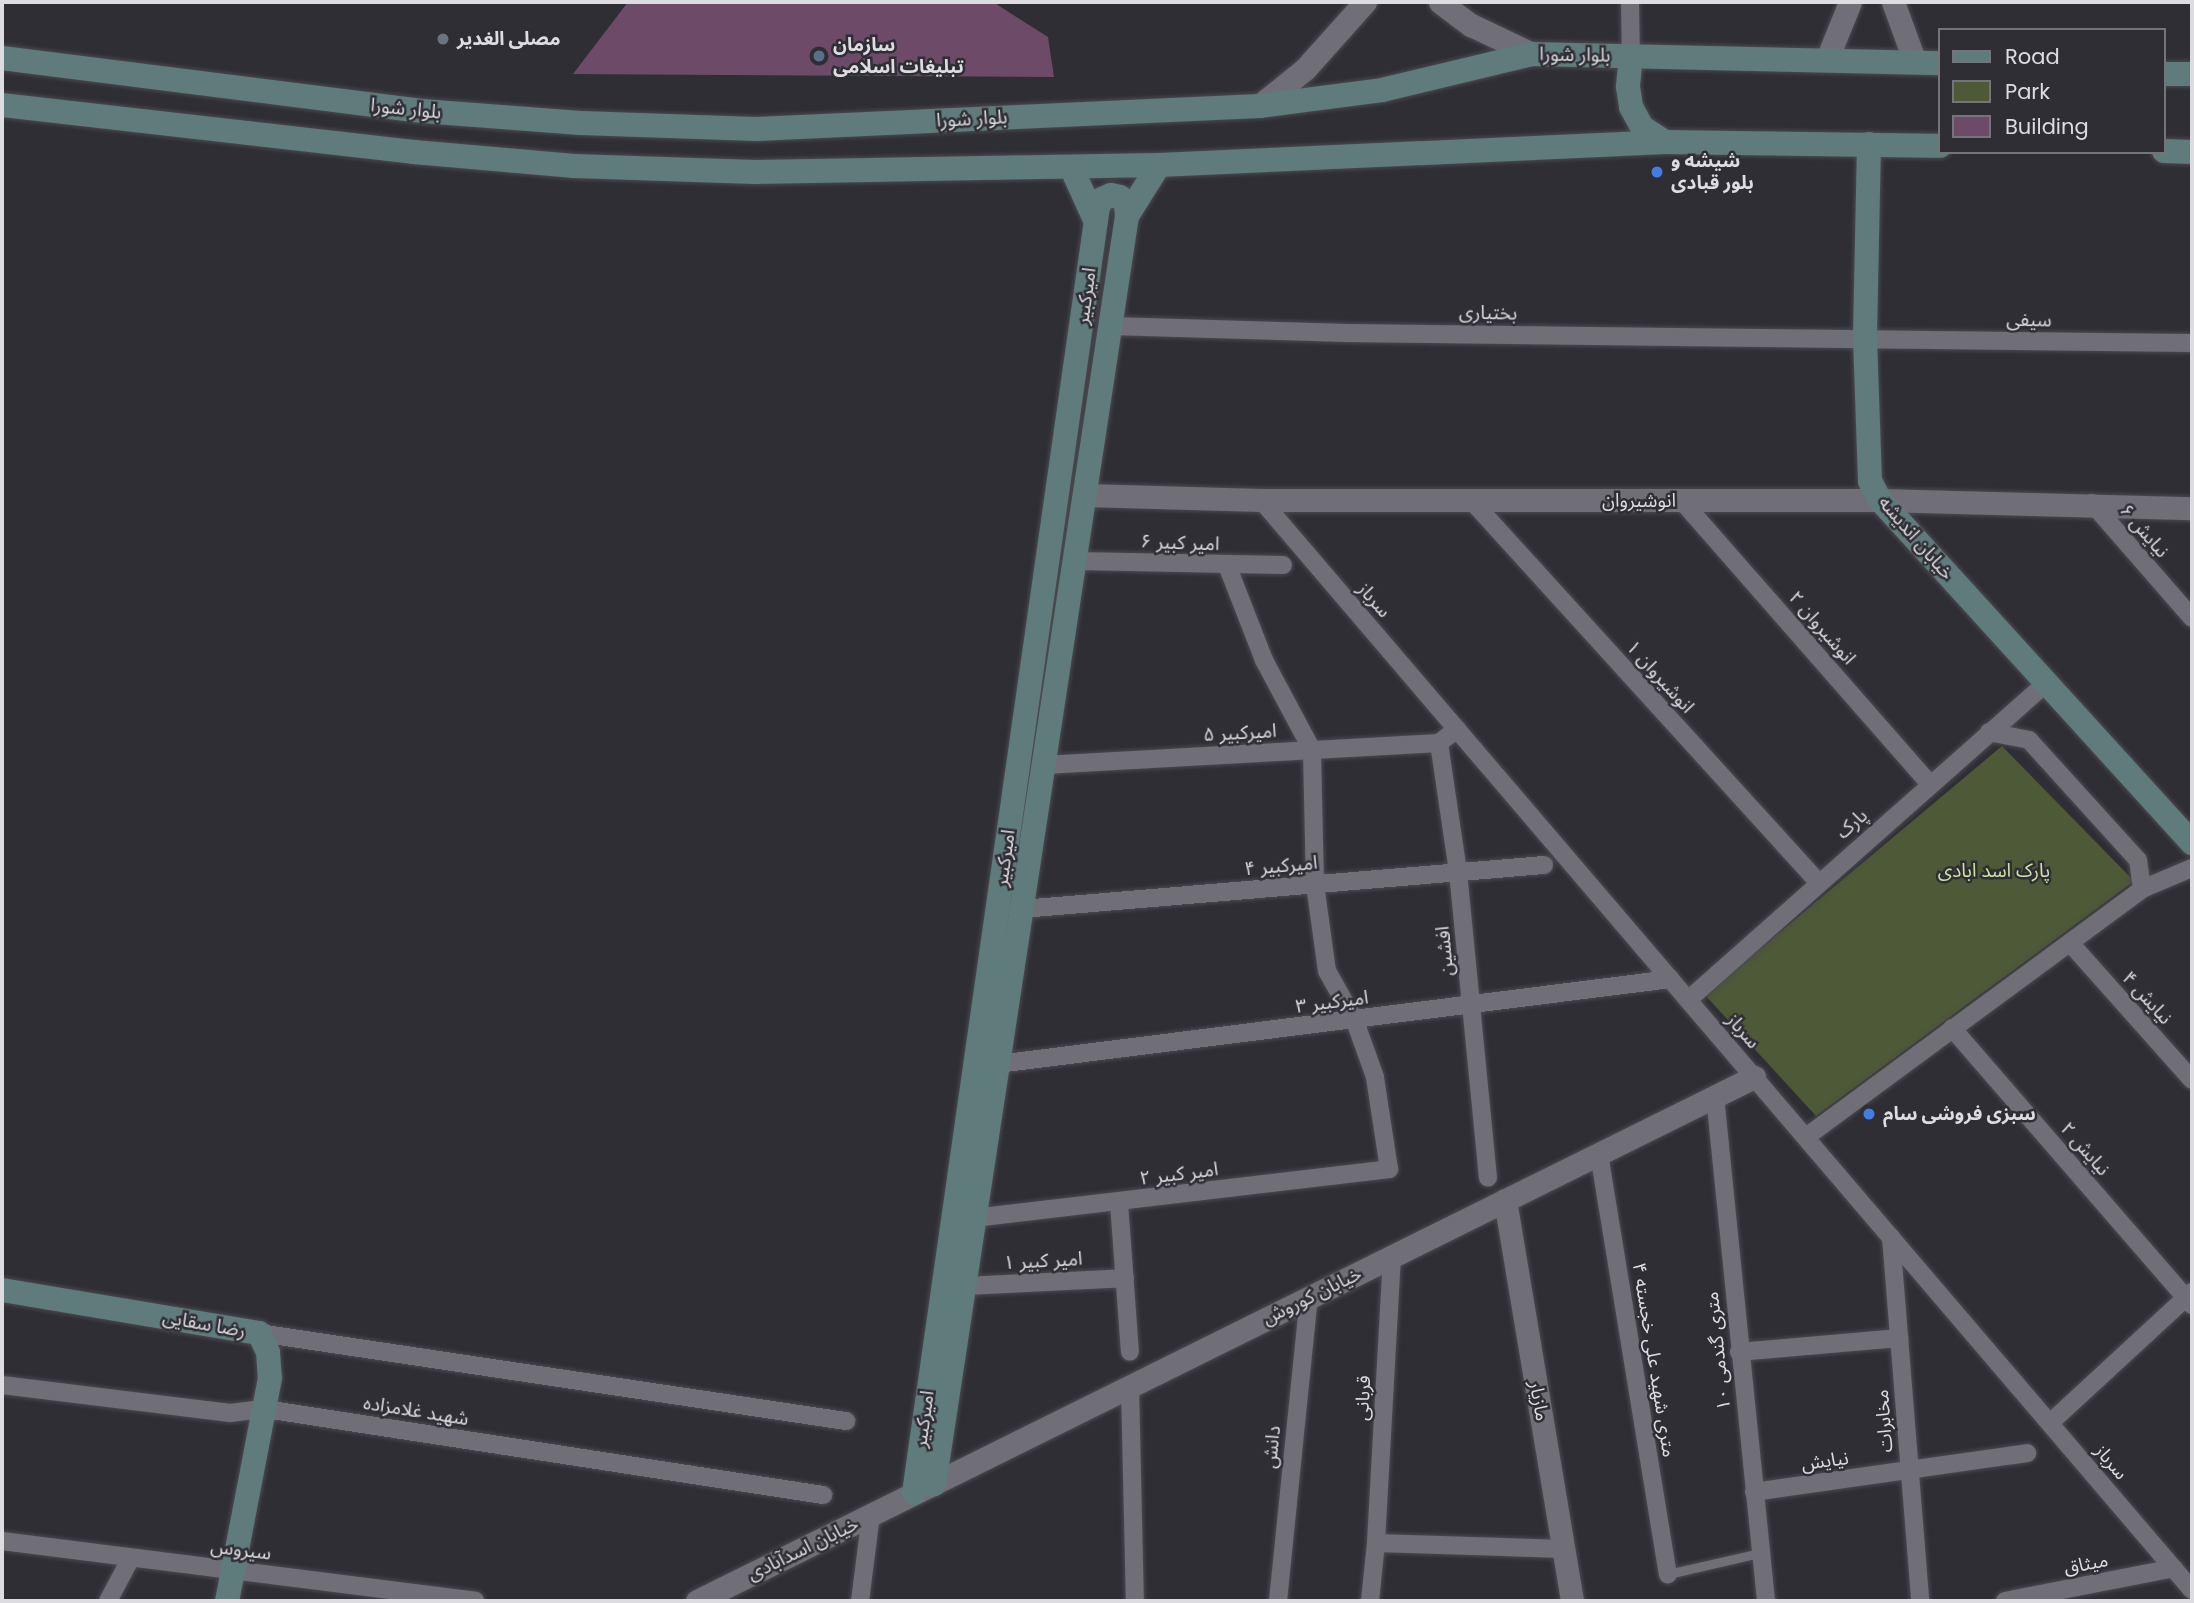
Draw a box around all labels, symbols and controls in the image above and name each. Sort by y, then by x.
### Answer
place label: مصلی الغدیر [457,28,560,50]
legend [1938,28,2166,154]
marker: مصلی الغدیر [435,31,451,47]
place label: سازمان تبلیغات اسلامی [833,34,964,78]
text: Road [2005,42,2060,71]
street label: بلوار شورا [1539,43,1611,67]
marker: سازمان تبلیغات اسلامی [811,48,827,64]
text: Park [2005,77,2050,106]
street label: بلوار شورا [369,94,443,124]
street label: بلوار شورا [936,106,1008,132]
text: Building [2005,112,2089,141]
place label: شیشه و بلور قبادی [1671,150,1754,194]
marker: شیشه و بلور قبادی [1649,164,1665,180]
street label: امیرکبیر [1071,266,1101,326]
street label: بختیاری [1459,301,1517,325]
street label: سیفی [2006,308,2052,332]
street label: انوشیروان [1602,490,1676,512]
street label: خیابان اندیشه [1873,492,1959,584]
street label: نیایش ۶ [2115,500,2173,562]
street label: امیر کبیر ۶ [1140,530,1220,556]
street label: سرباز [1352,578,1396,622]
street label: انوشیروان ۲ [1784,587,1860,669]
street label: انوشیروان ۱ [1621,636,1699,718]
street label: امیرکبیر ۵ [1203,720,1277,746]
street label: پارک [1832,804,1872,844]
street label: امیرکبیر [990,828,1020,888]
street label: امیرکبیر ۴ [1244,851,1318,881]
park label: پارک اسد ابادی [1938,860,2050,882]
street label: افشین [1431,925,1459,977]
street label: نیایش ۴ [2117,967,2177,1029]
street label: امیرکبیر ۳ [1294,986,1370,1018]
street label: سرباز [1721,1009,1765,1053]
place label: سبزی فروشی سام [1883,1103,2036,1125]
marker: سبزی فروشی سام [1861,1106,1877,1122]
street label: نیایش ۲ [2056,1118,2114,1180]
street label: امیر کبیر ۲ [1138,1158,1220,1190]
street label: امیر کبیر ۱ [1003,1248,1083,1274]
street label: ۴ متری شهید علی خجسته [1627,1261,1681,1459]
street label: خیابان کوروش [1259,1262,1365,1330]
street label: ۱۰ متری گندمی [1700,1290,1736,1412]
street label: رضا سقایی [161,1306,247,1342]
street label: قربانی [1350,1375,1376,1421]
street label: مازیار [1524,1379,1554,1423]
street label: امیرکبیر [909,1389,939,1449]
street label: مخابرات [1870,1389,1898,1453]
street label: شهید غلامزاده [362,1391,470,1431]
street label: دانش [1258,1425,1286,1469]
street label: سرباز [2090,1440,2132,1484]
street label: نیایش [1800,1446,1850,1476]
street label: خیابان اسدآبادی [744,1512,862,1586]
street label: سیروس [209,1535,273,1565]
street label: میثاق [2062,1549,2110,1579]

